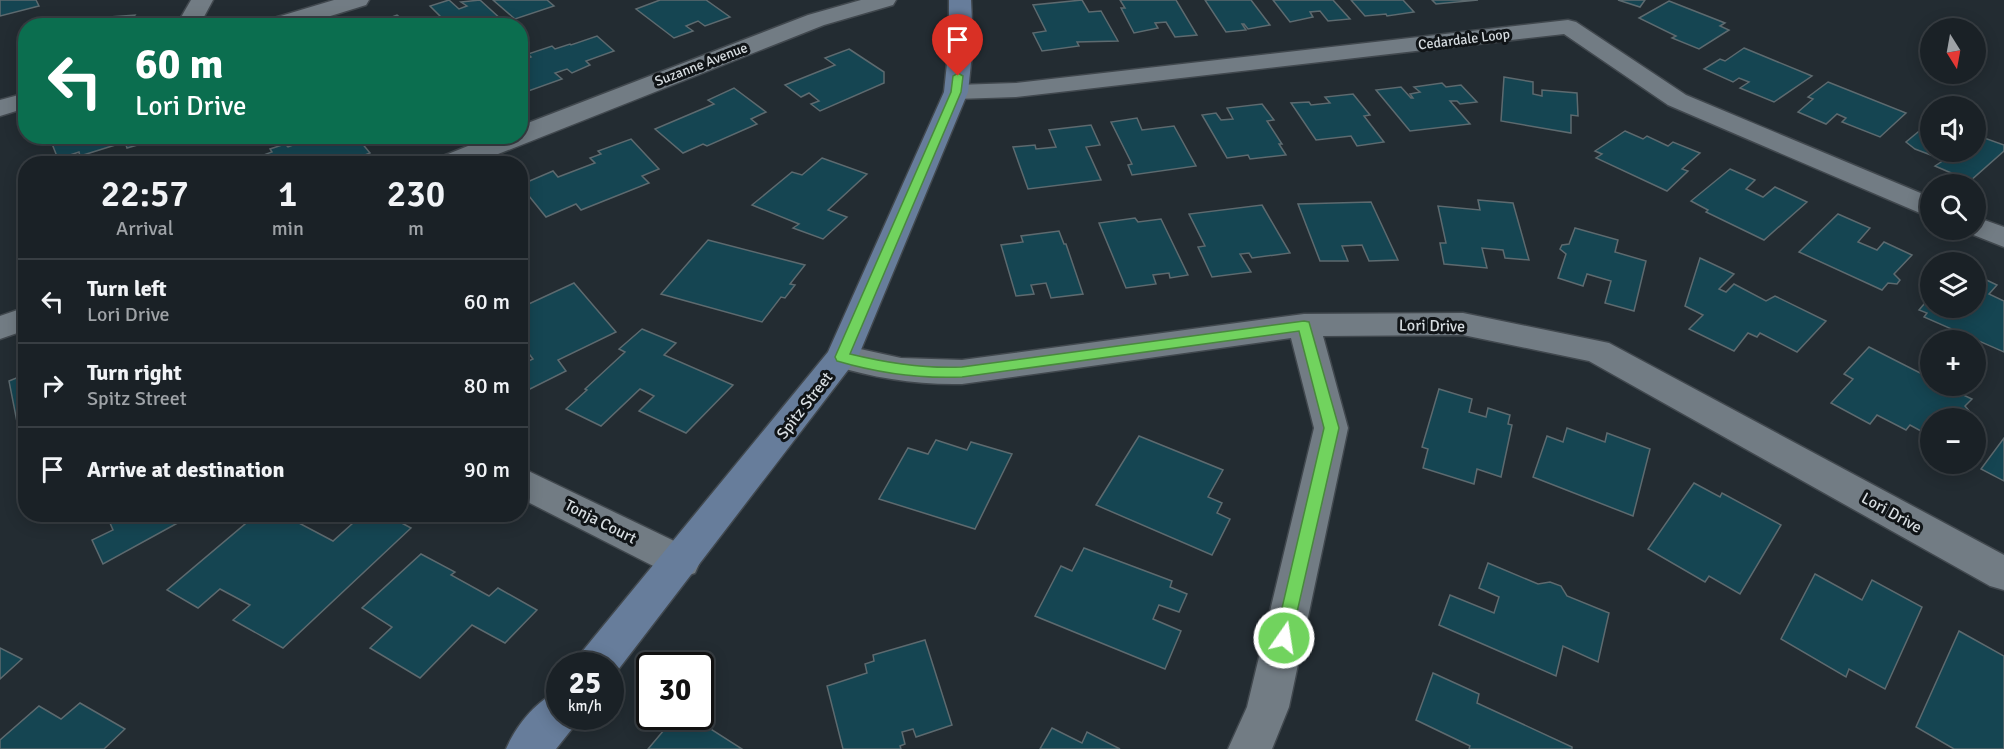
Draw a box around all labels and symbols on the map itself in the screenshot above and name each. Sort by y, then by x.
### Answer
pin [932,14,983,76]
north arrow [1920,18,1986,84]
street label: Cedardale Loop [1417,25,1511,54]
street label: Suzanne Avenue [652,39,750,90]
street label: Lori Drive [1399,315,1465,337]
street label: Spitz Street [772,368,837,443]
street label: Lori Drive [1858,488,1925,538]
street label: Tonja Court [561,495,640,549]
position arrow [1252,606,1316,670]
speed limit sign: 30 [636,652,714,730]

